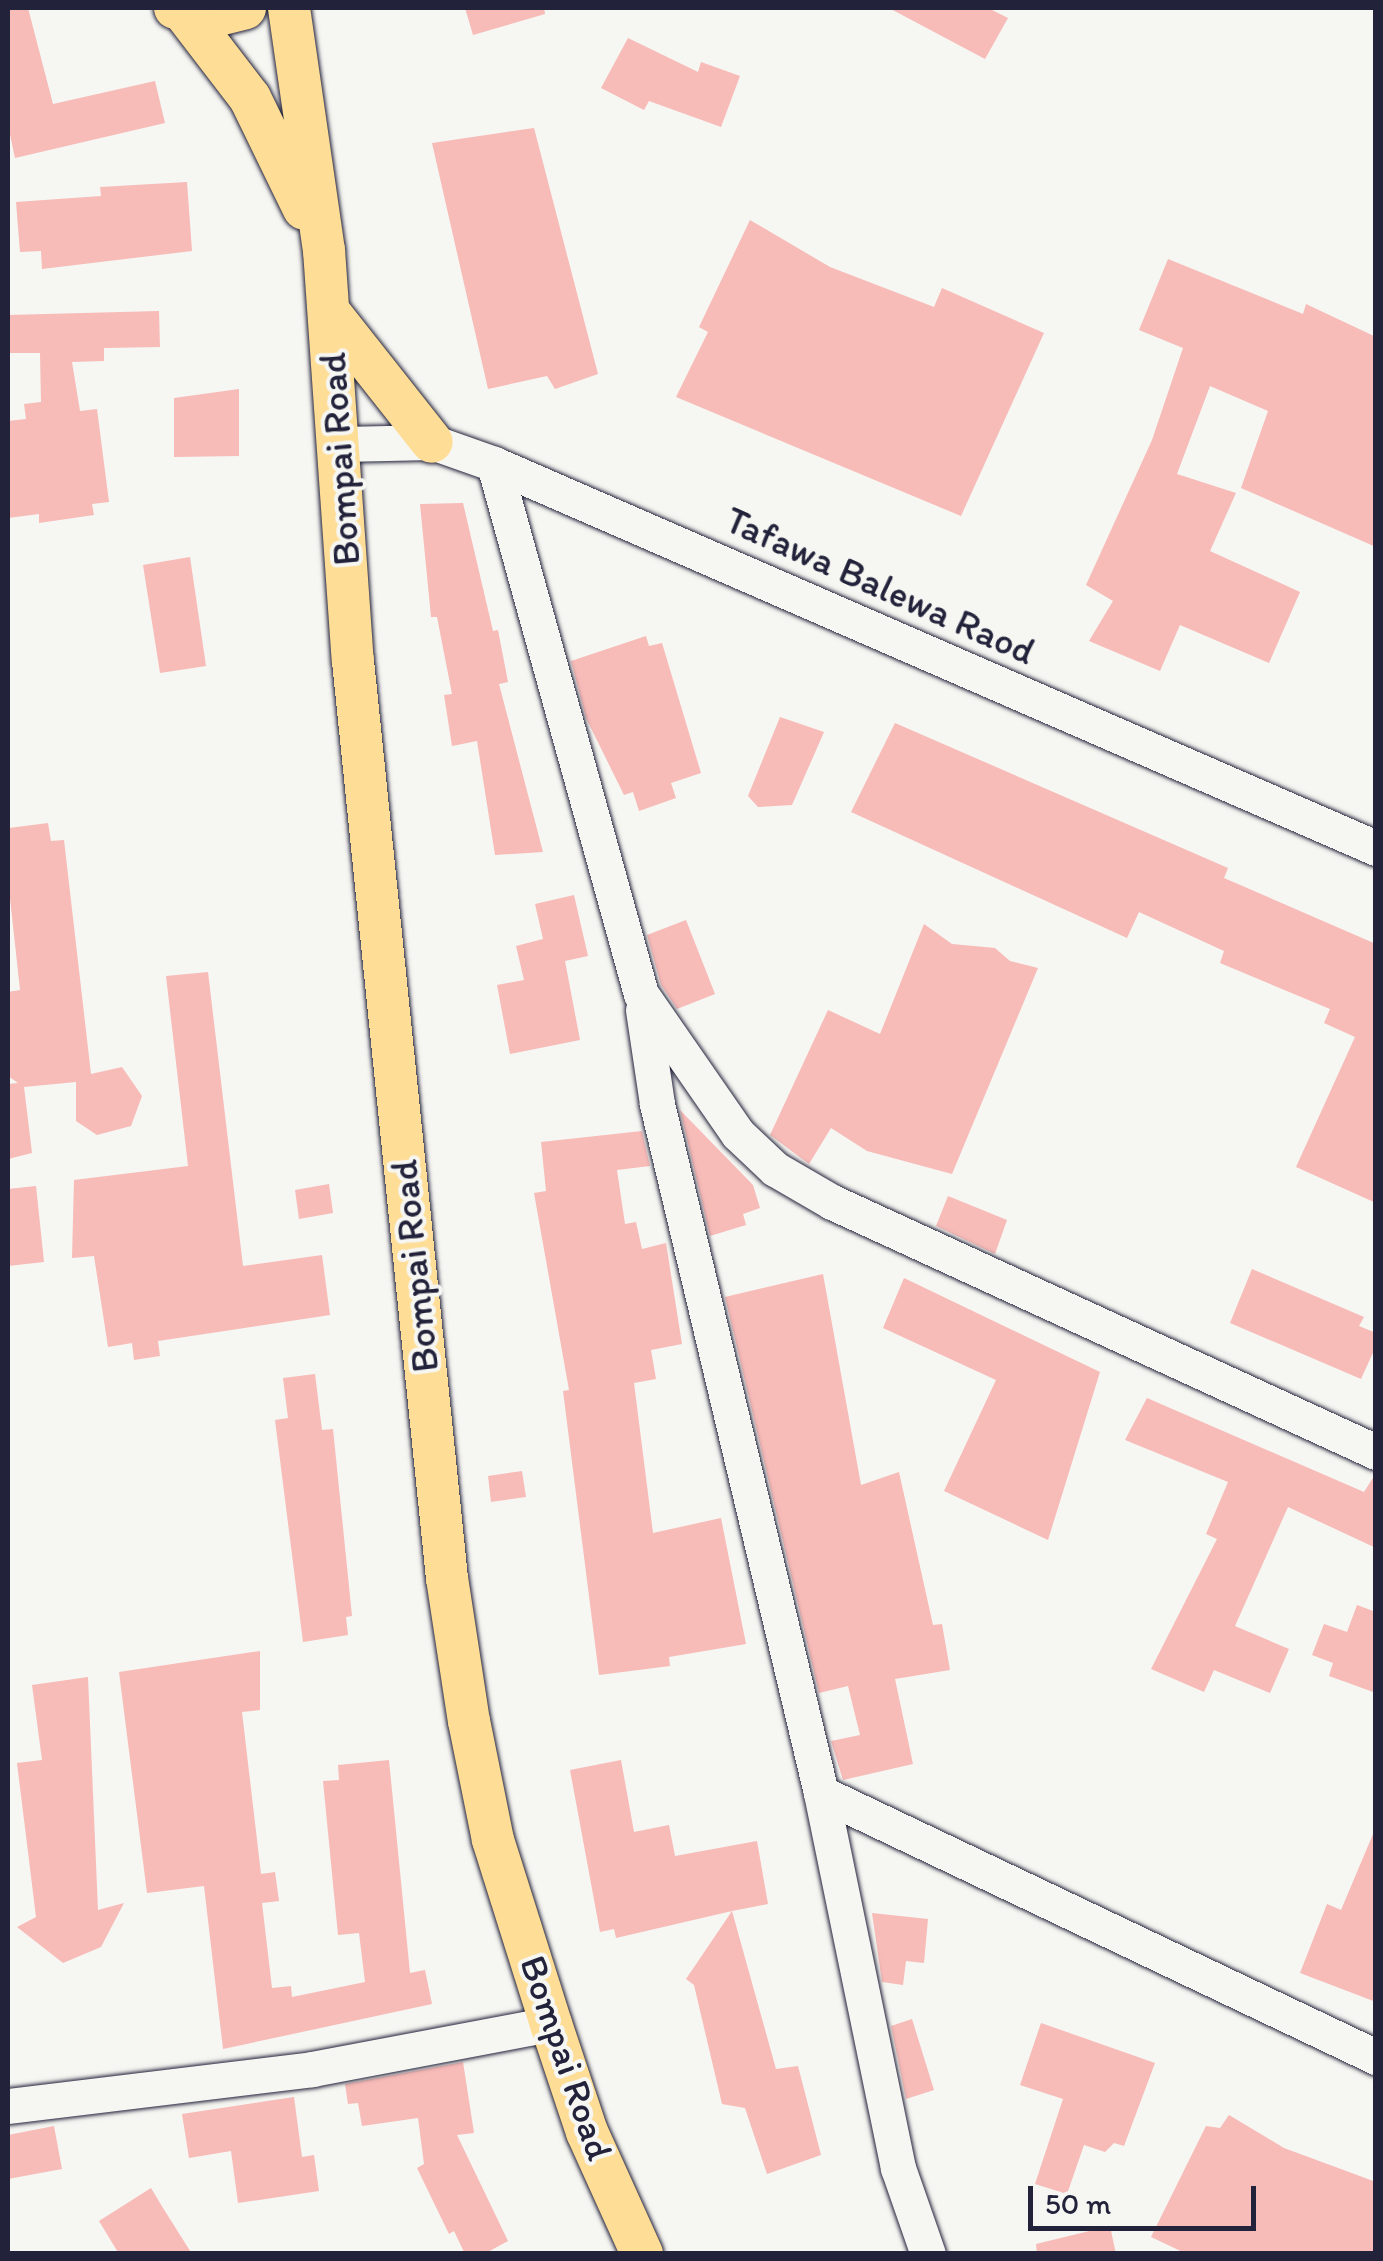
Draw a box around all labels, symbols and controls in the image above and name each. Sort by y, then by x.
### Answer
street label: Bompai Road [310,351,370,567]
street label: Tafawa Balewa Raod [718,497,1042,675]
street label: Bompai Road [381,1157,449,1375]
street label: Bompai Road [510,1950,622,2166]
scale bar [1033,2166,1260,2228]
text: 50 m [1045,2185,1111,2222]

